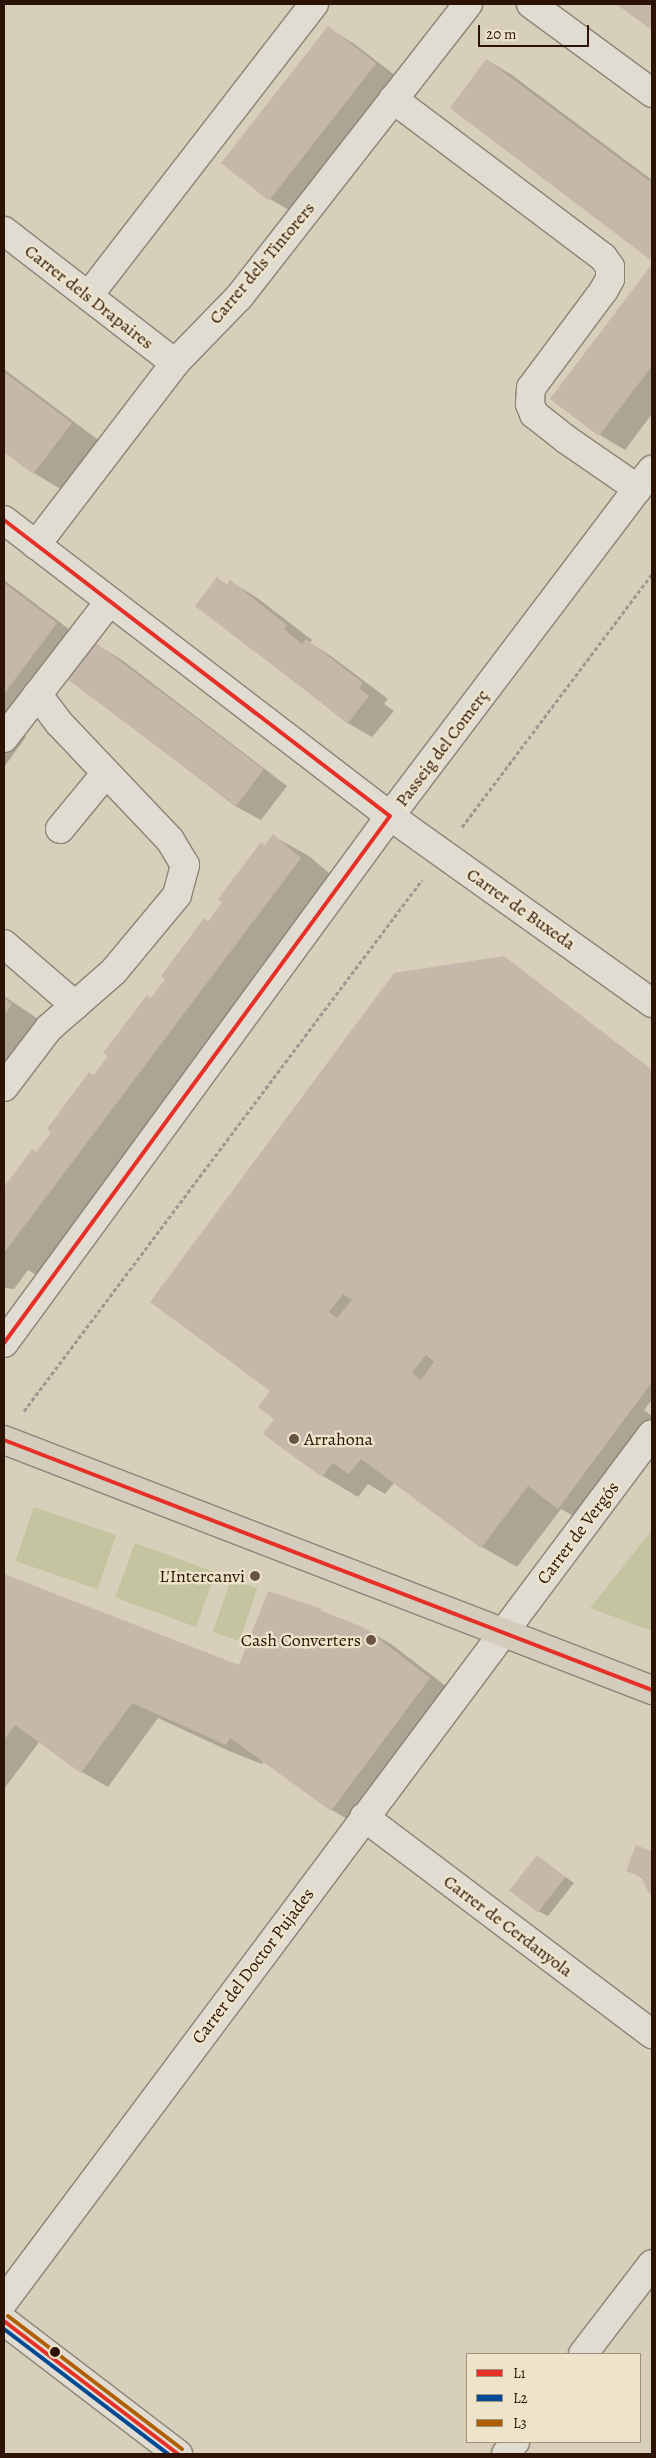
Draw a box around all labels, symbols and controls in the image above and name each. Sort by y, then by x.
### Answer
scale bar [481,15,592,47]
text: 20 m [486,24,517,44]
street label: Carrer dels Tintorers [205,198,319,328]
street label: Carrer dels Drapaires [20,240,158,354]
street label: Passeig del Comerç [391,685,493,811]
street label: Carrer de Buxeda [462,863,580,955]
place label: Arrahona [304,1428,373,1450]
marker: Arrahona [288,1433,300,1445]
street label: Carrer de Vergós [532,1477,624,1589]
place label: L'Intercanvi [159,1565,245,1587]
marker: L'Intercanvi [249,1570,261,1582]
place label: Cash Converters [241,1629,361,1651]
marker: Cash Converters [365,1634,377,1646]
street label: Carrer de Cerdanyola [439,1870,577,1982]
street label: Carrer del Doctor Pujades [187,1884,319,2048]
unlabelled marker [50,2347,60,2357]
legend [466,2353,641,2443]
text: L1 [513,2363,526,2383]
text: L2 [513,2388,528,2408]
text: L3 [513,2413,527,2433]

